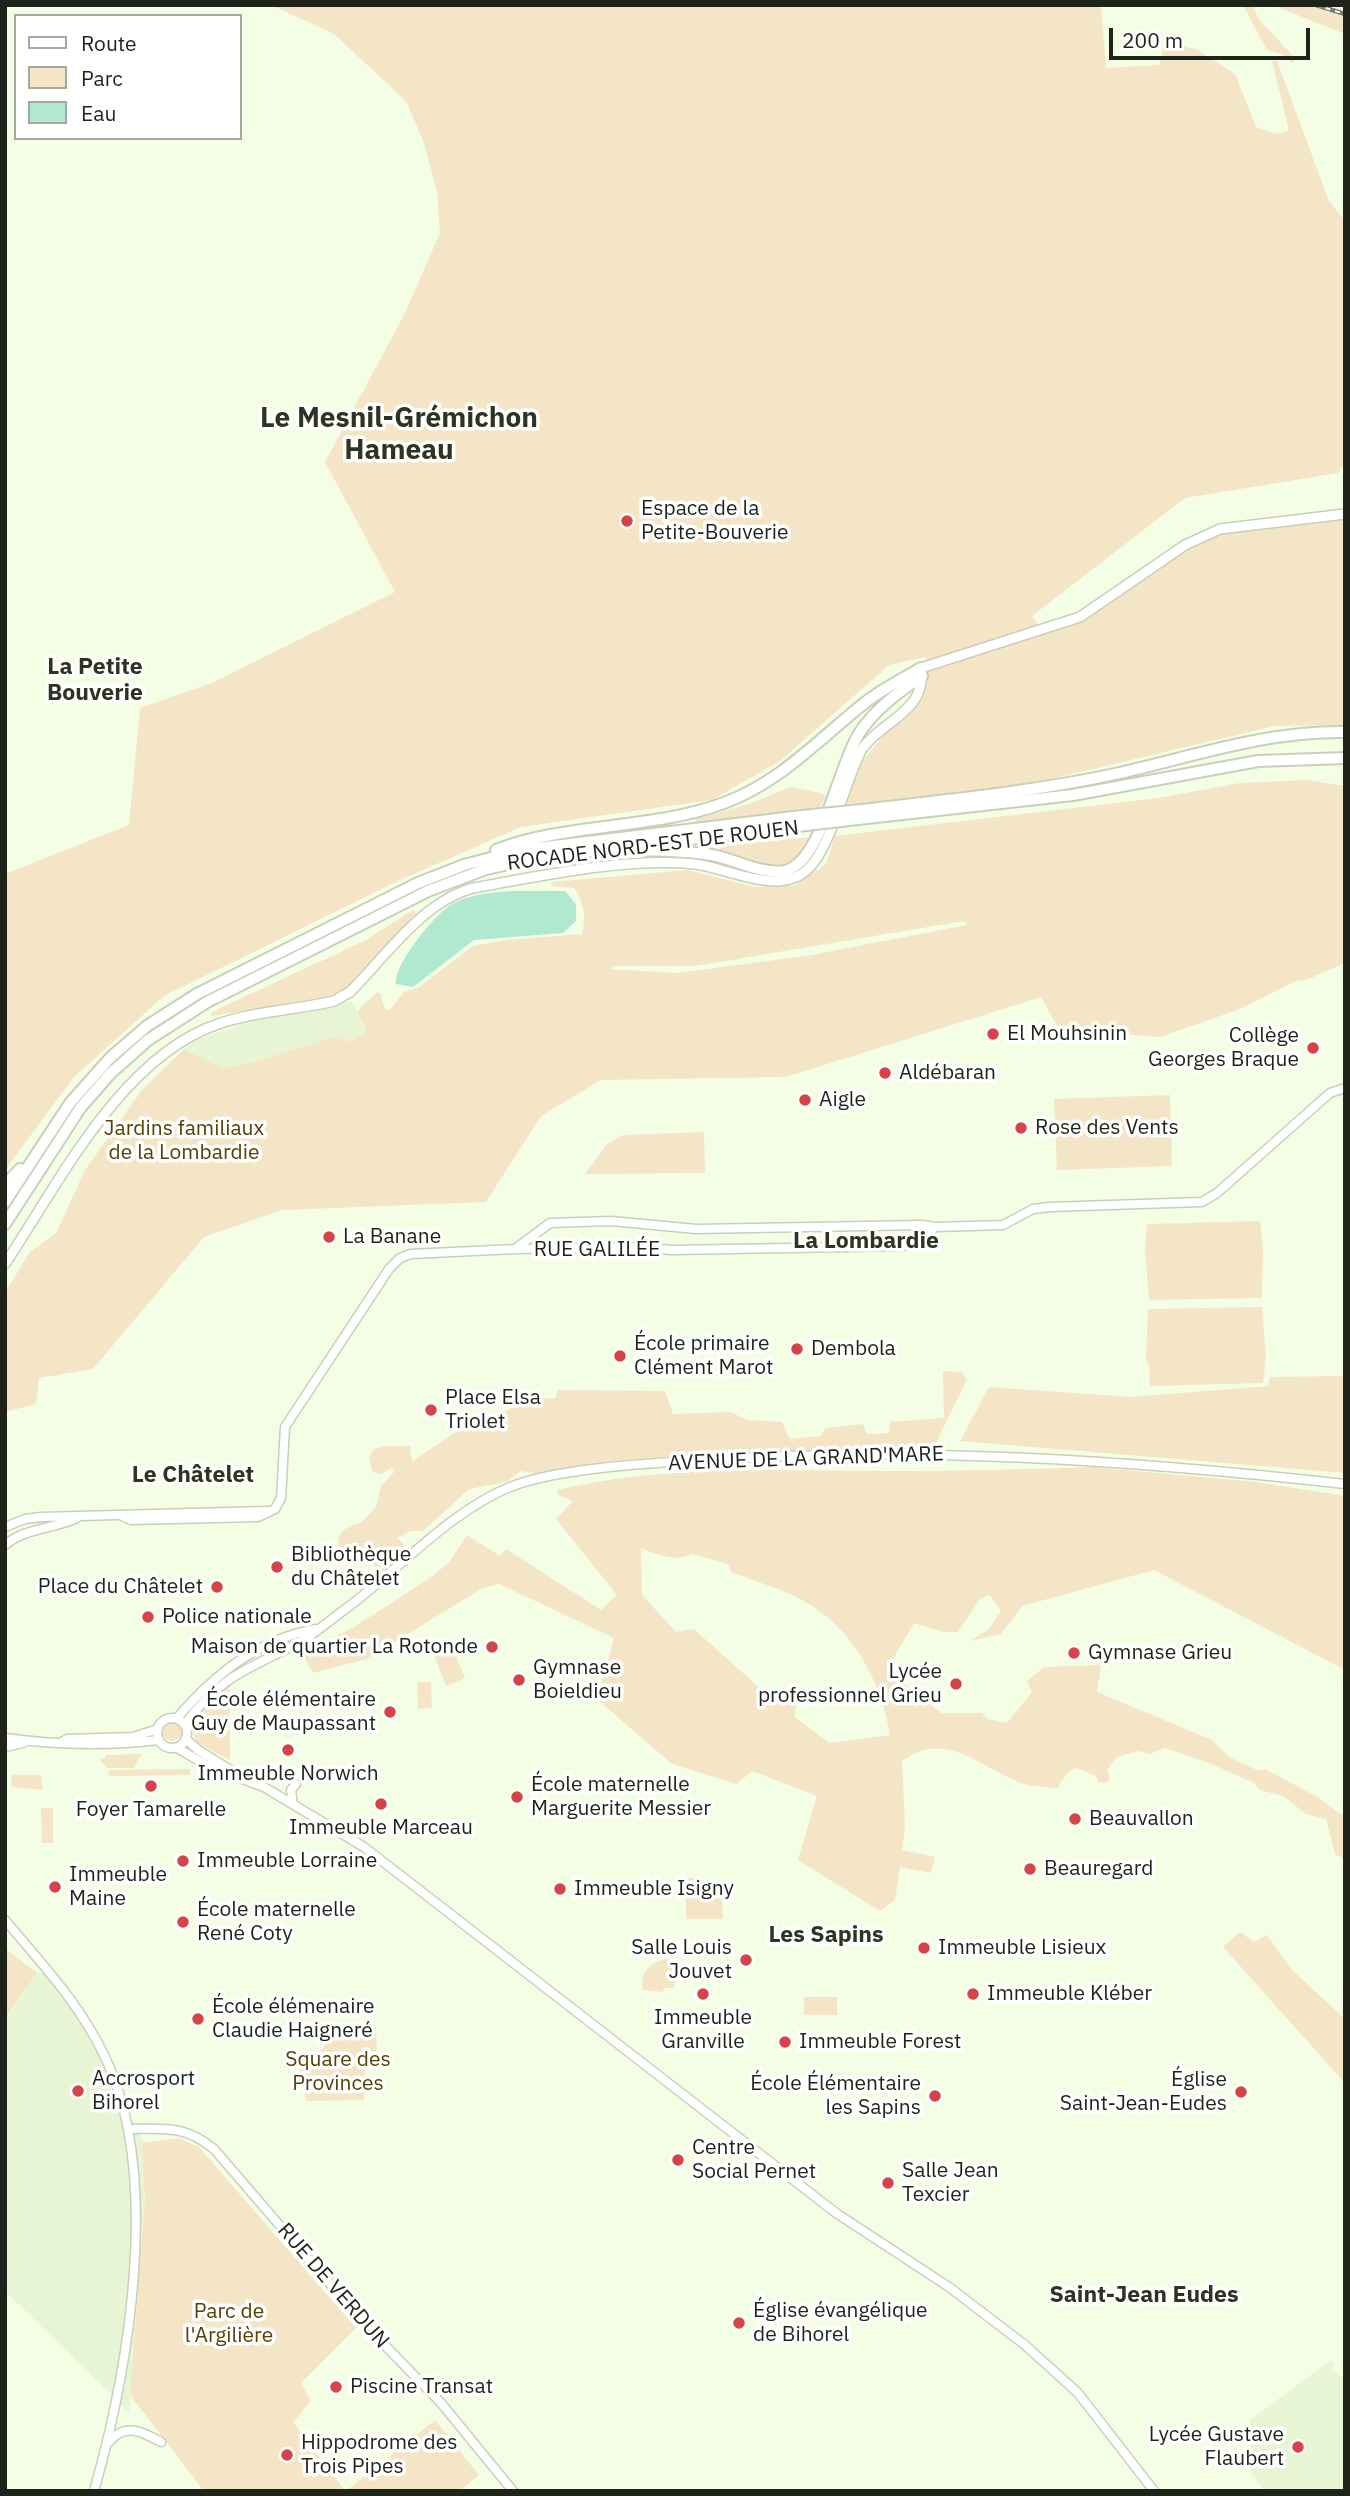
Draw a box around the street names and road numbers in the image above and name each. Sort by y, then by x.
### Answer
street label: ROCADE NORD-EST DE ROUEN [506,816,800,876]
street label: RUE GALILÉE [534,1237,660,1263]
street label: AVENUE DE LA GRAND'MARE [668,1442,944,1476]
street label: RUE DE VERDUN [272,2218,394,2354]

